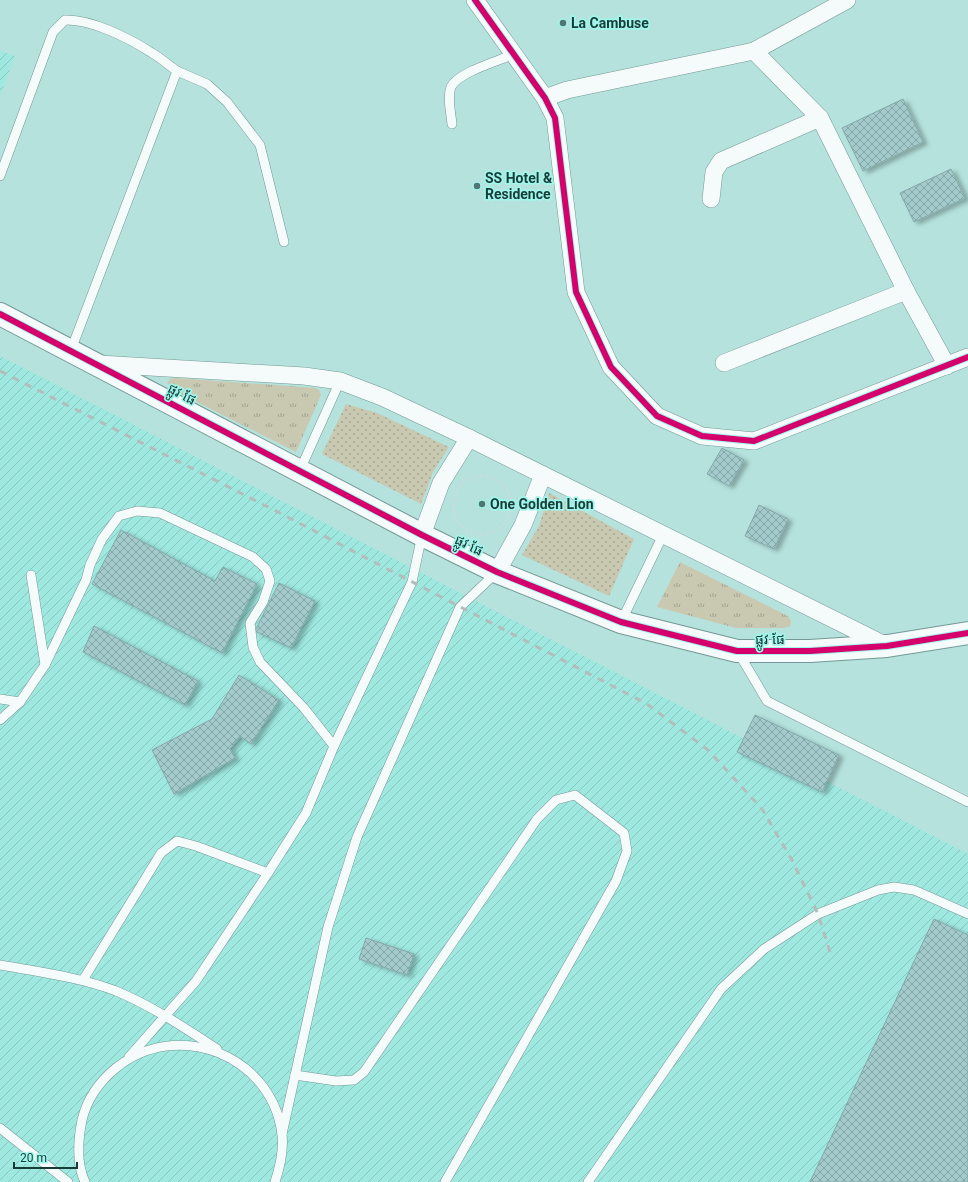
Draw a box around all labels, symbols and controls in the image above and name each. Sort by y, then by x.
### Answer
place label: La Cambuse [571,15,649,31]
marker: La Cambuse [558,18,568,28]
place label: SS Hotel & Residence [485,170,553,202]
marker: SS Hotel & Residence [472,181,482,191]
street label: ផ្លូវ ផែ [163,380,199,412]
place label: One Golden Lion [490,496,594,512]
marker: One Golden Lion [477,499,487,509]
street label: ផ្លូវ ផែ [450,531,486,562]
street label: ផ្លូវ ផែ [755,631,785,651]
scale bar [14,1144,77,1170]
text: 20 m [20,1151,47,1165]

